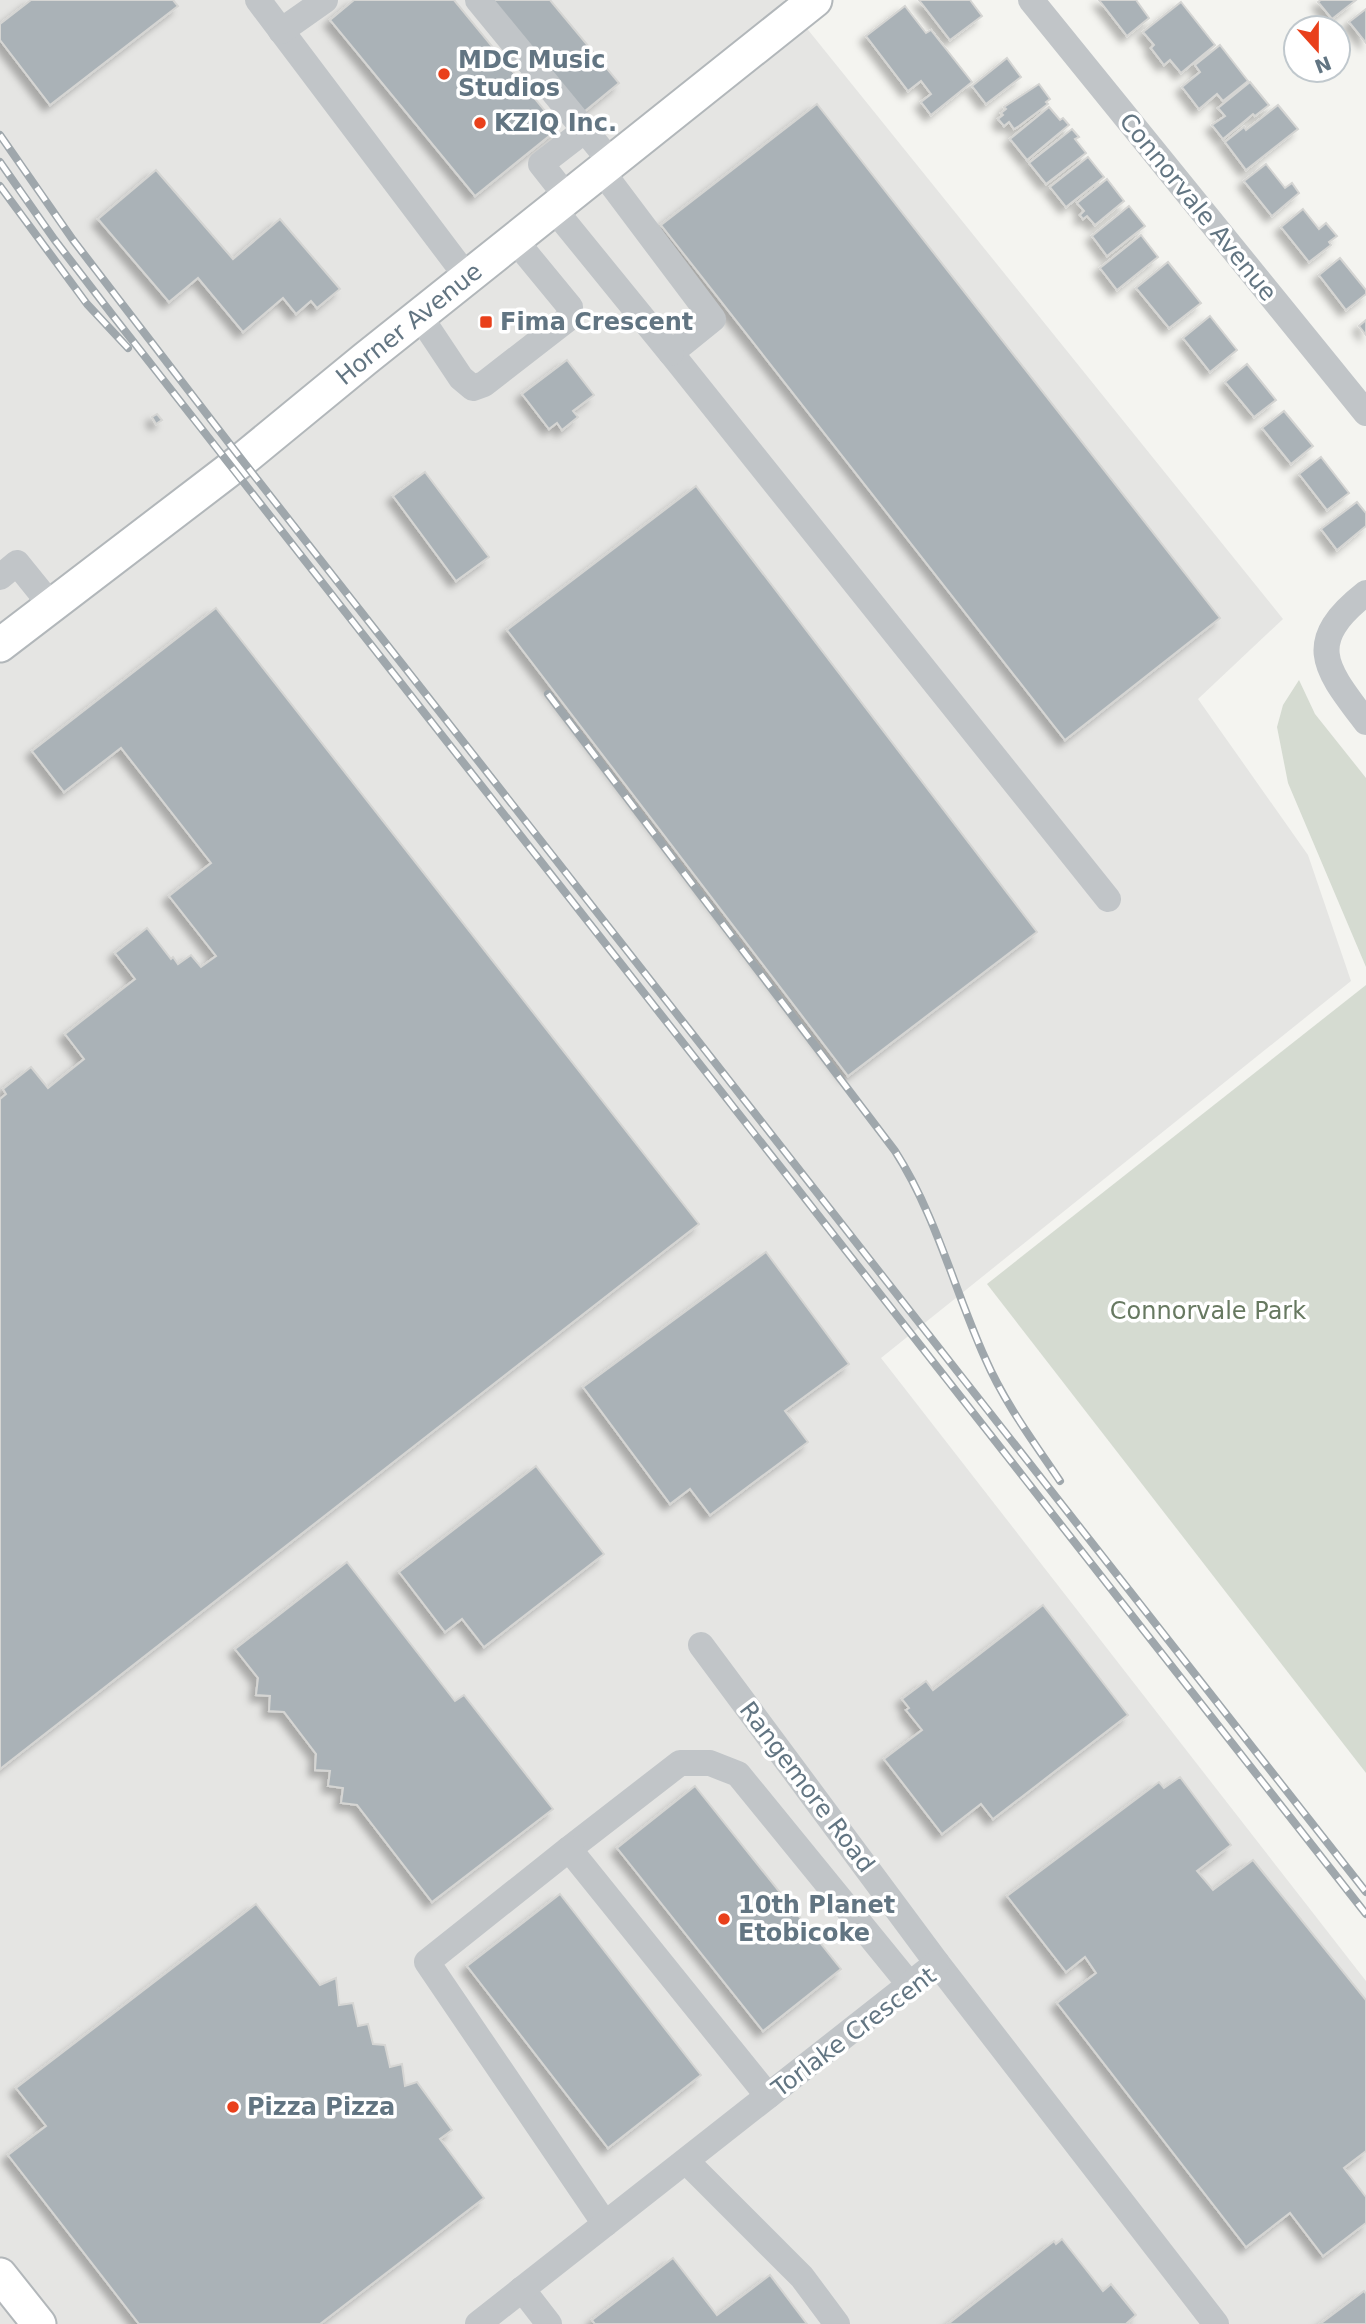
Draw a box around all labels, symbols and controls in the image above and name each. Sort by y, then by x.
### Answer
north arrow [1282,14,1352,84]
place label: MDC Music Studios [458,46,605,102]
text: N [1312,52,1334,78]
marker: MDC Music Studios [436,66,452,82]
street label: Connorvale Avenue [1114,107,1282,307]
place label: KZIQ Inc. [494,109,617,137]
marker: KZIQ Inc. [472,115,488,131]
street label: Horner Avenue [330,257,488,391]
place label: Fima Crescent [500,308,693,336]
marker: Fima Crescent [478,314,494,330]
park label: Connorvale Park [1110,1297,1306,1325]
street label: Rangemore Road [734,1696,880,1878]
place label: 10th Planet Etobicoke [738,1891,895,1947]
marker: 10th Planet Etobicoke [716,1911,732,1927]
street label: Torlake Crescent [766,1961,941,2103]
place label: Pizza Pizza [247,2093,395,2121]
marker: Pizza Pizza [225,2099,241,2115]

